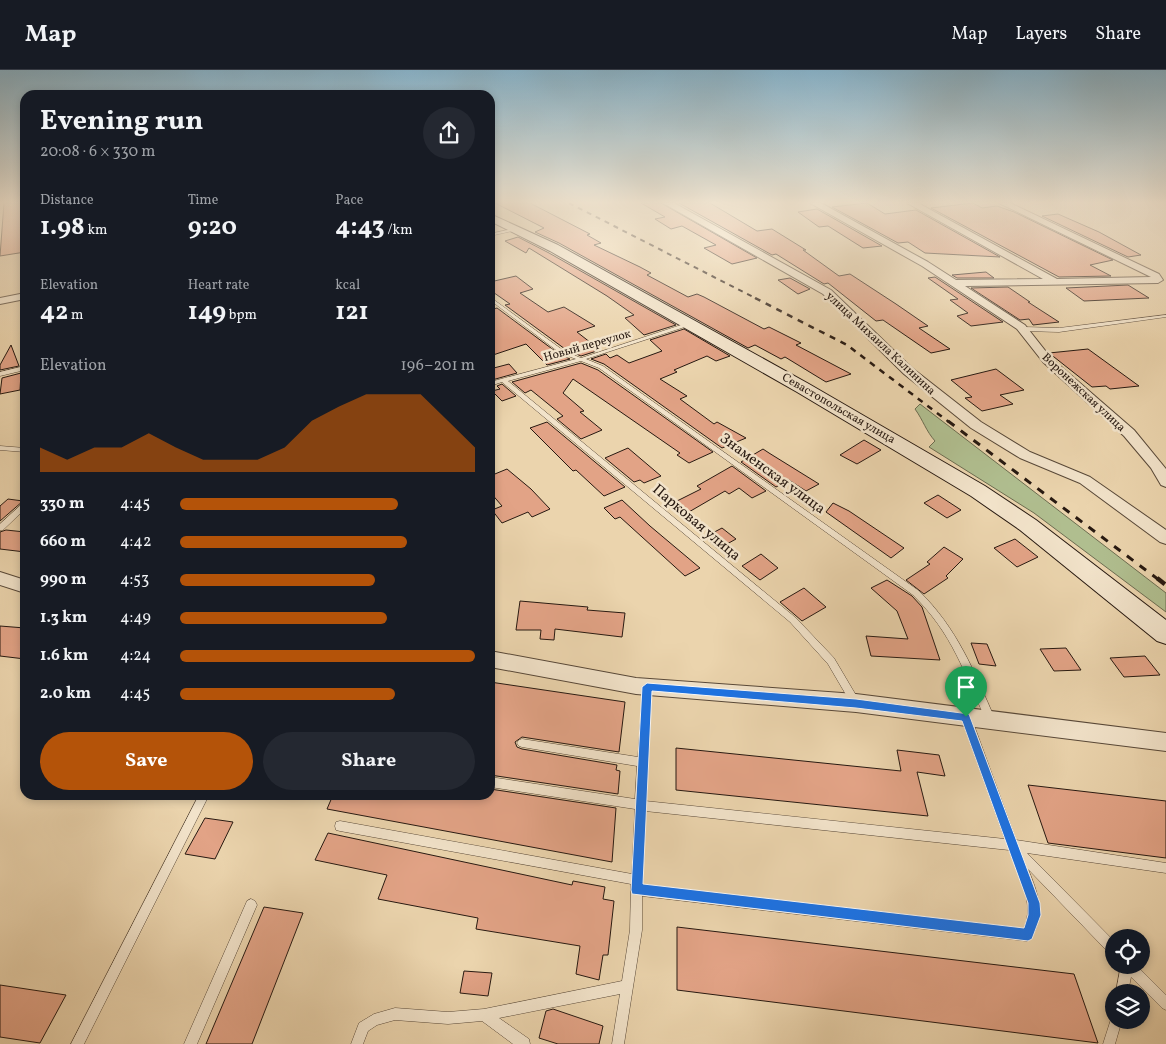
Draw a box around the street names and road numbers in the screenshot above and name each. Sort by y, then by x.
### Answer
street label: улица Михаила Калинина [822,289,939,399]
street label: Новый переулок [542,326,633,366]
street label: Воронежская улица [1038,350,1129,436]
street label: Севастопольская улица [779,370,898,448]
street label: Знаменская улица [715,429,829,520]
street label: Парковая улица [647,480,745,566]

